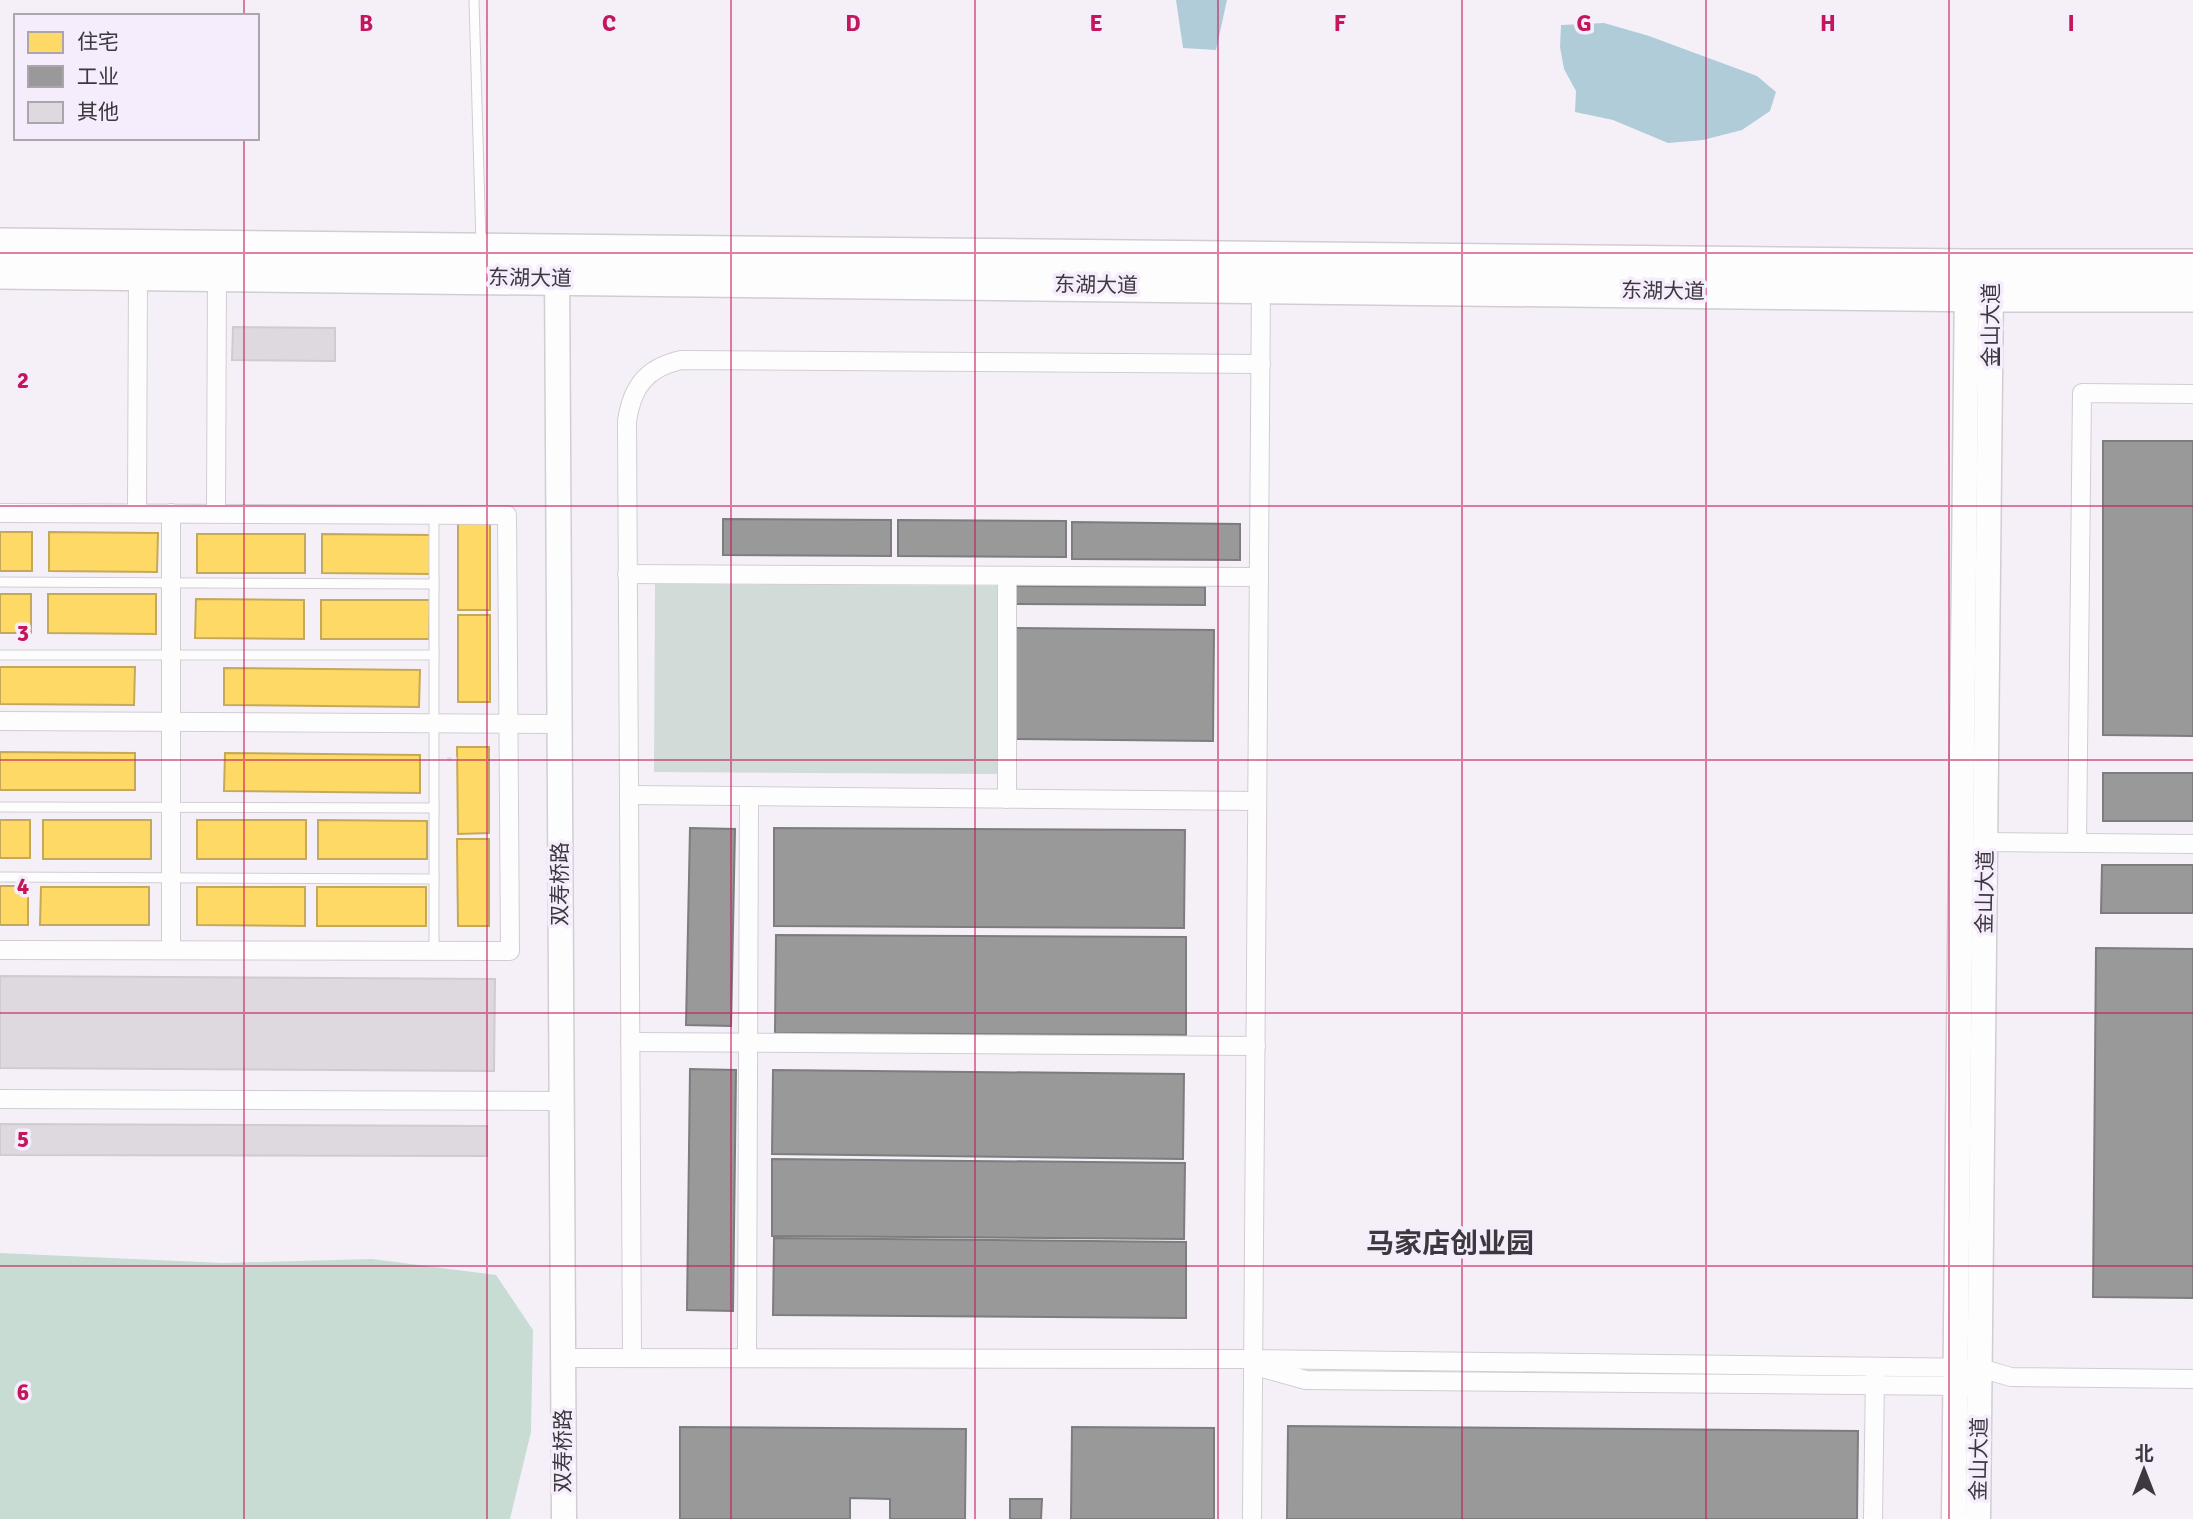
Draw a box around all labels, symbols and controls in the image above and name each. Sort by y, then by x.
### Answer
text: B [359,9,373,38]
text: C [602,9,616,38]
text: D [845,9,861,38]
text: E [1089,9,1103,38]
text: F [1334,9,1346,38]
text: G [1576,9,1592,38]
text: H [1820,9,1836,38]
text: I [2067,9,2075,38]
legend [14,14,259,140]
text: 住宅 [77,29,119,55]
text: 工业 [77,64,119,90]
text: 其他 [77,99,119,125]
street label: 东湖大道 [488,264,572,292]
street label: 东湖大道 [1054,271,1138,299]
street label: 东湖大道 [1621,277,1705,305]
street label: 金山大道 [1978,283,2004,367]
text: 2 [17,366,29,395]
text: 3 [17,619,29,648]
street label: 双寿桥路 [547,842,573,926]
street label: 金山大道 [1971,850,1999,934]
text: 4 [17,872,29,901]
text: 5 [17,1125,29,1154]
district label: 马家店创业园 [1366,1227,1534,1261]
text: 6 [17,1378,29,1407]
street label: 双寿桥路 [550,1409,576,1493]
street label: 金山大道 [1965,1417,1993,1501]
north arrow [2109,1435,2179,1505]
text: 北 [2134,1442,2154,1466]

